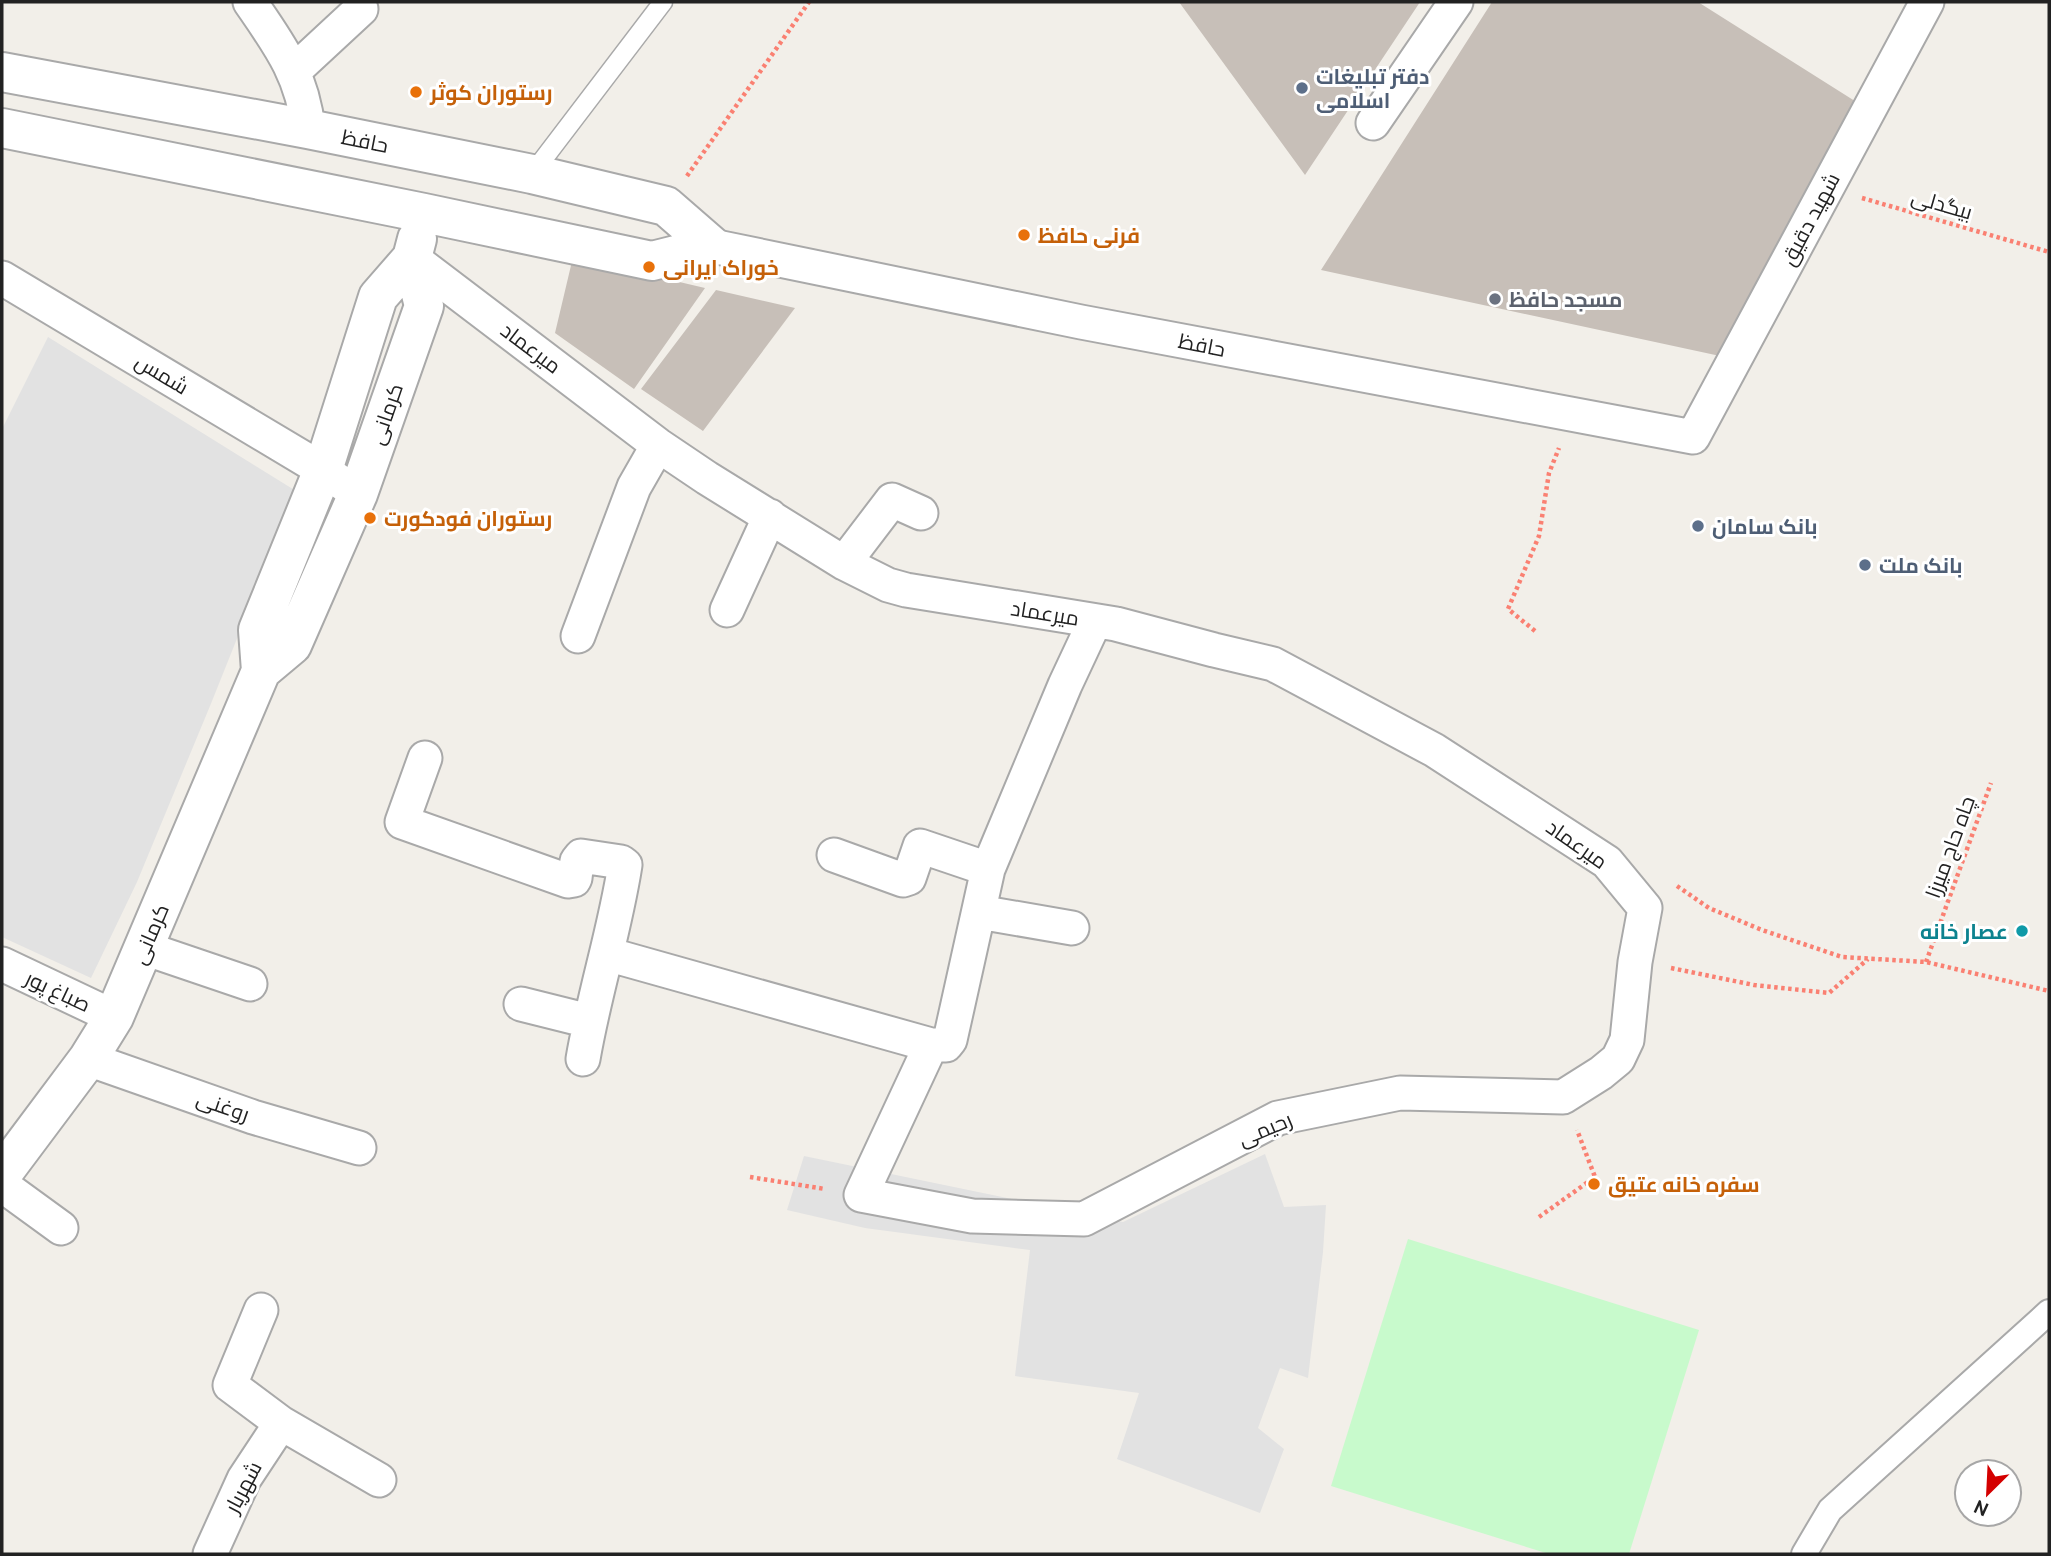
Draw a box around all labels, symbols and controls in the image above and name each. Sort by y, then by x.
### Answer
place label: دفتر تبلیغات اسلامی [1316,64,1429,113]
place label: رستوران کوثر [429,80,553,106]
marker: دفتر تبلیغات اسلامی [1294,80,1310,96]
marker: رستوران کوثر [408,84,424,100]
street label: حافظ [339,124,391,158]
street label: شهید دقیق [1775,168,1846,270]
street label: بیگدلی [1908,183,1975,226]
place label: فرنی حافظ [1038,223,1140,248]
marker: فرنی حافظ [1016,227,1032,243]
place label: خوراک ایرانی [663,255,779,281]
marker: خوراک ایرانی [641,259,657,275]
place label: مسجد حافظ [1509,287,1622,312]
marker: مسجد حافظ [1487,291,1503,307]
street label: میرعماد [496,317,566,379]
street label: حافظ [1176,328,1228,362]
street label: شمس [130,348,193,400]
street label: کرمانی [364,380,409,448]
place label: رستوران فودکورت [384,506,552,532]
marker: رستوران فودکورت [362,510,378,526]
place label: بانک سامان [1712,514,1818,539]
marker: بانک سامان [1690,518,1706,534]
place label: بانک ملت [1879,553,1963,578]
marker: بانک ملت [1857,557,1873,573]
street label: میرعماد [1009,595,1081,631]
street label: چاه حاج میرزا [1920,793,1982,902]
street label: میرعماد [1542,814,1612,874]
street label: کرمانی [126,900,175,968]
place label: عصار خانه [1920,919,2008,944]
marker: عصار خانه [2014,923,2030,939]
street label: صباغ پور [20,965,95,1019]
street label: روغنی [193,1085,253,1128]
street label: رحیمی [1234,1107,1296,1152]
place label: سفره خانه عتیق [1608,1172,1760,1198]
marker: سفره خانه عتیق [1586,1176,1602,1192]
street label: شهریار [219,1457,268,1518]
north arrow [1953,1458,2023,1528]
text: N [1970,1495,1992,1521]

